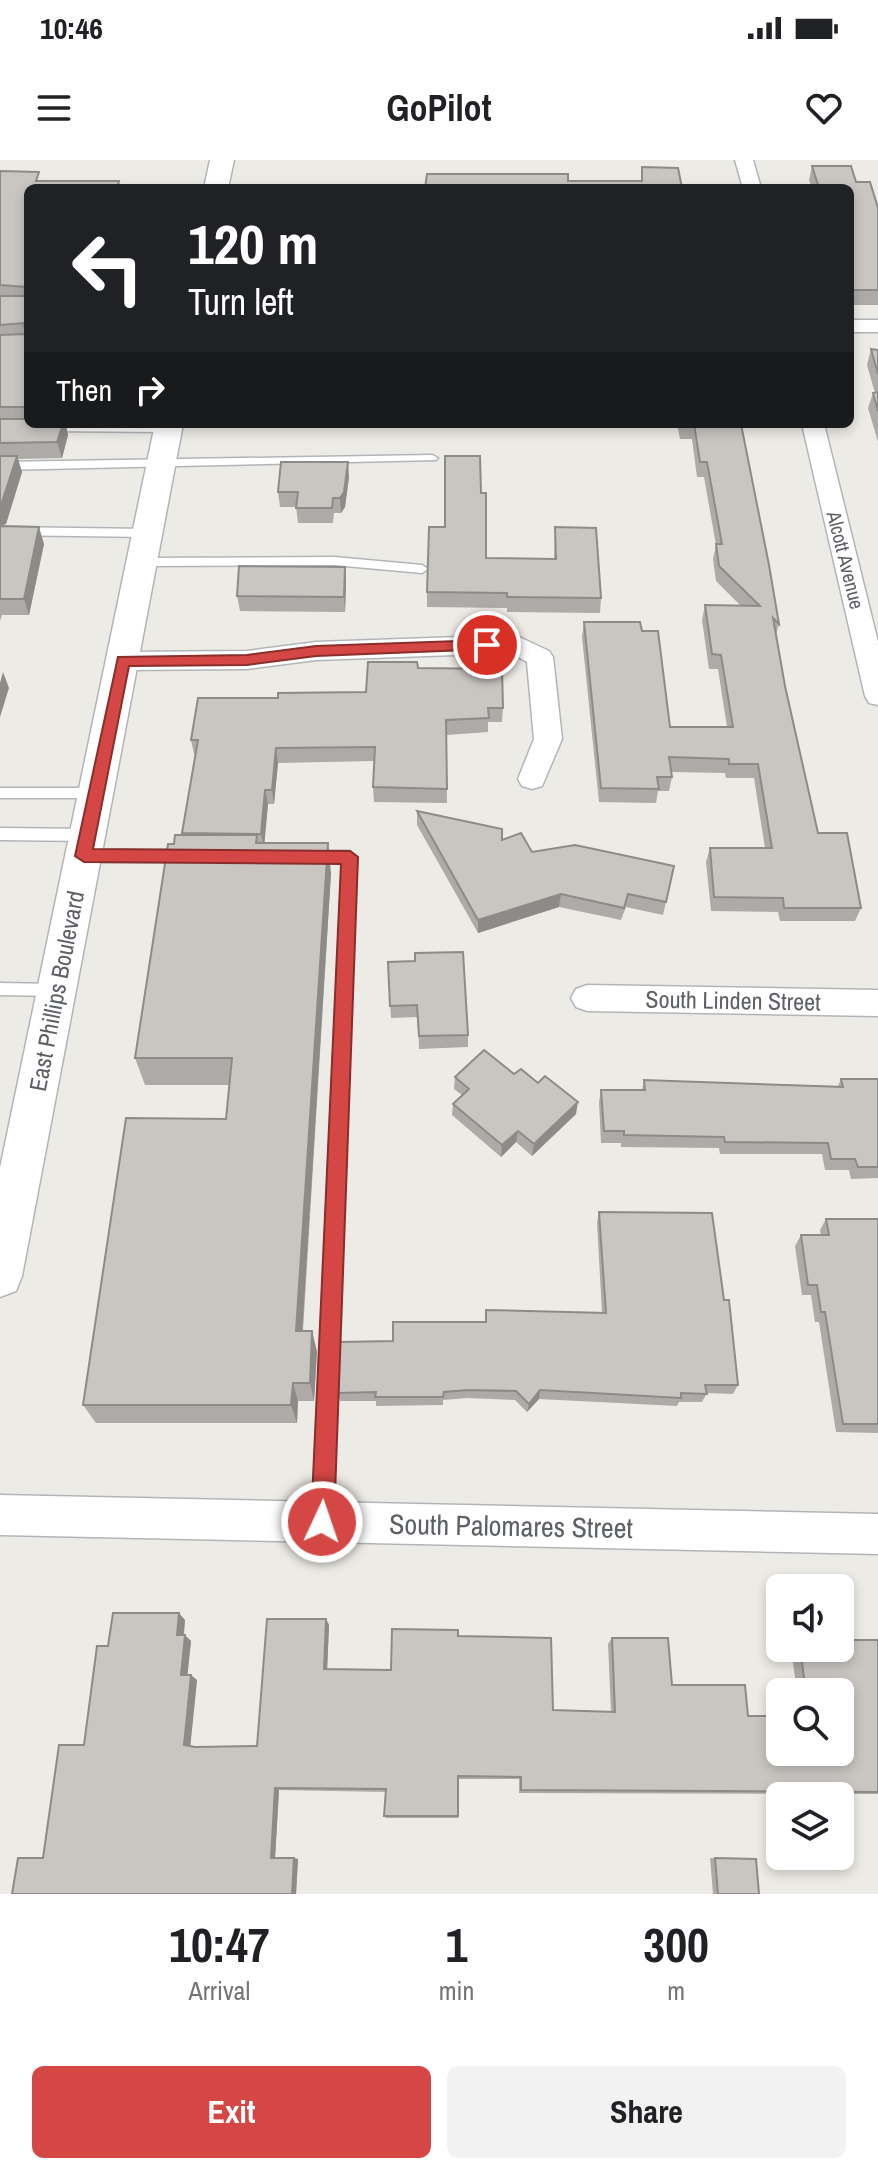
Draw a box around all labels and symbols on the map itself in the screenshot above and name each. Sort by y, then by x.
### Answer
street label: Alcott Avenue [821,507,871,612]
pin [453,611,521,679]
street label: East Phillips Boulevard [21,888,91,1094]
street label: South Linden Street [645,982,821,1018]
position arrow [280,1480,364,1564]
street label: South Palomares Street [389,1505,633,1547]

